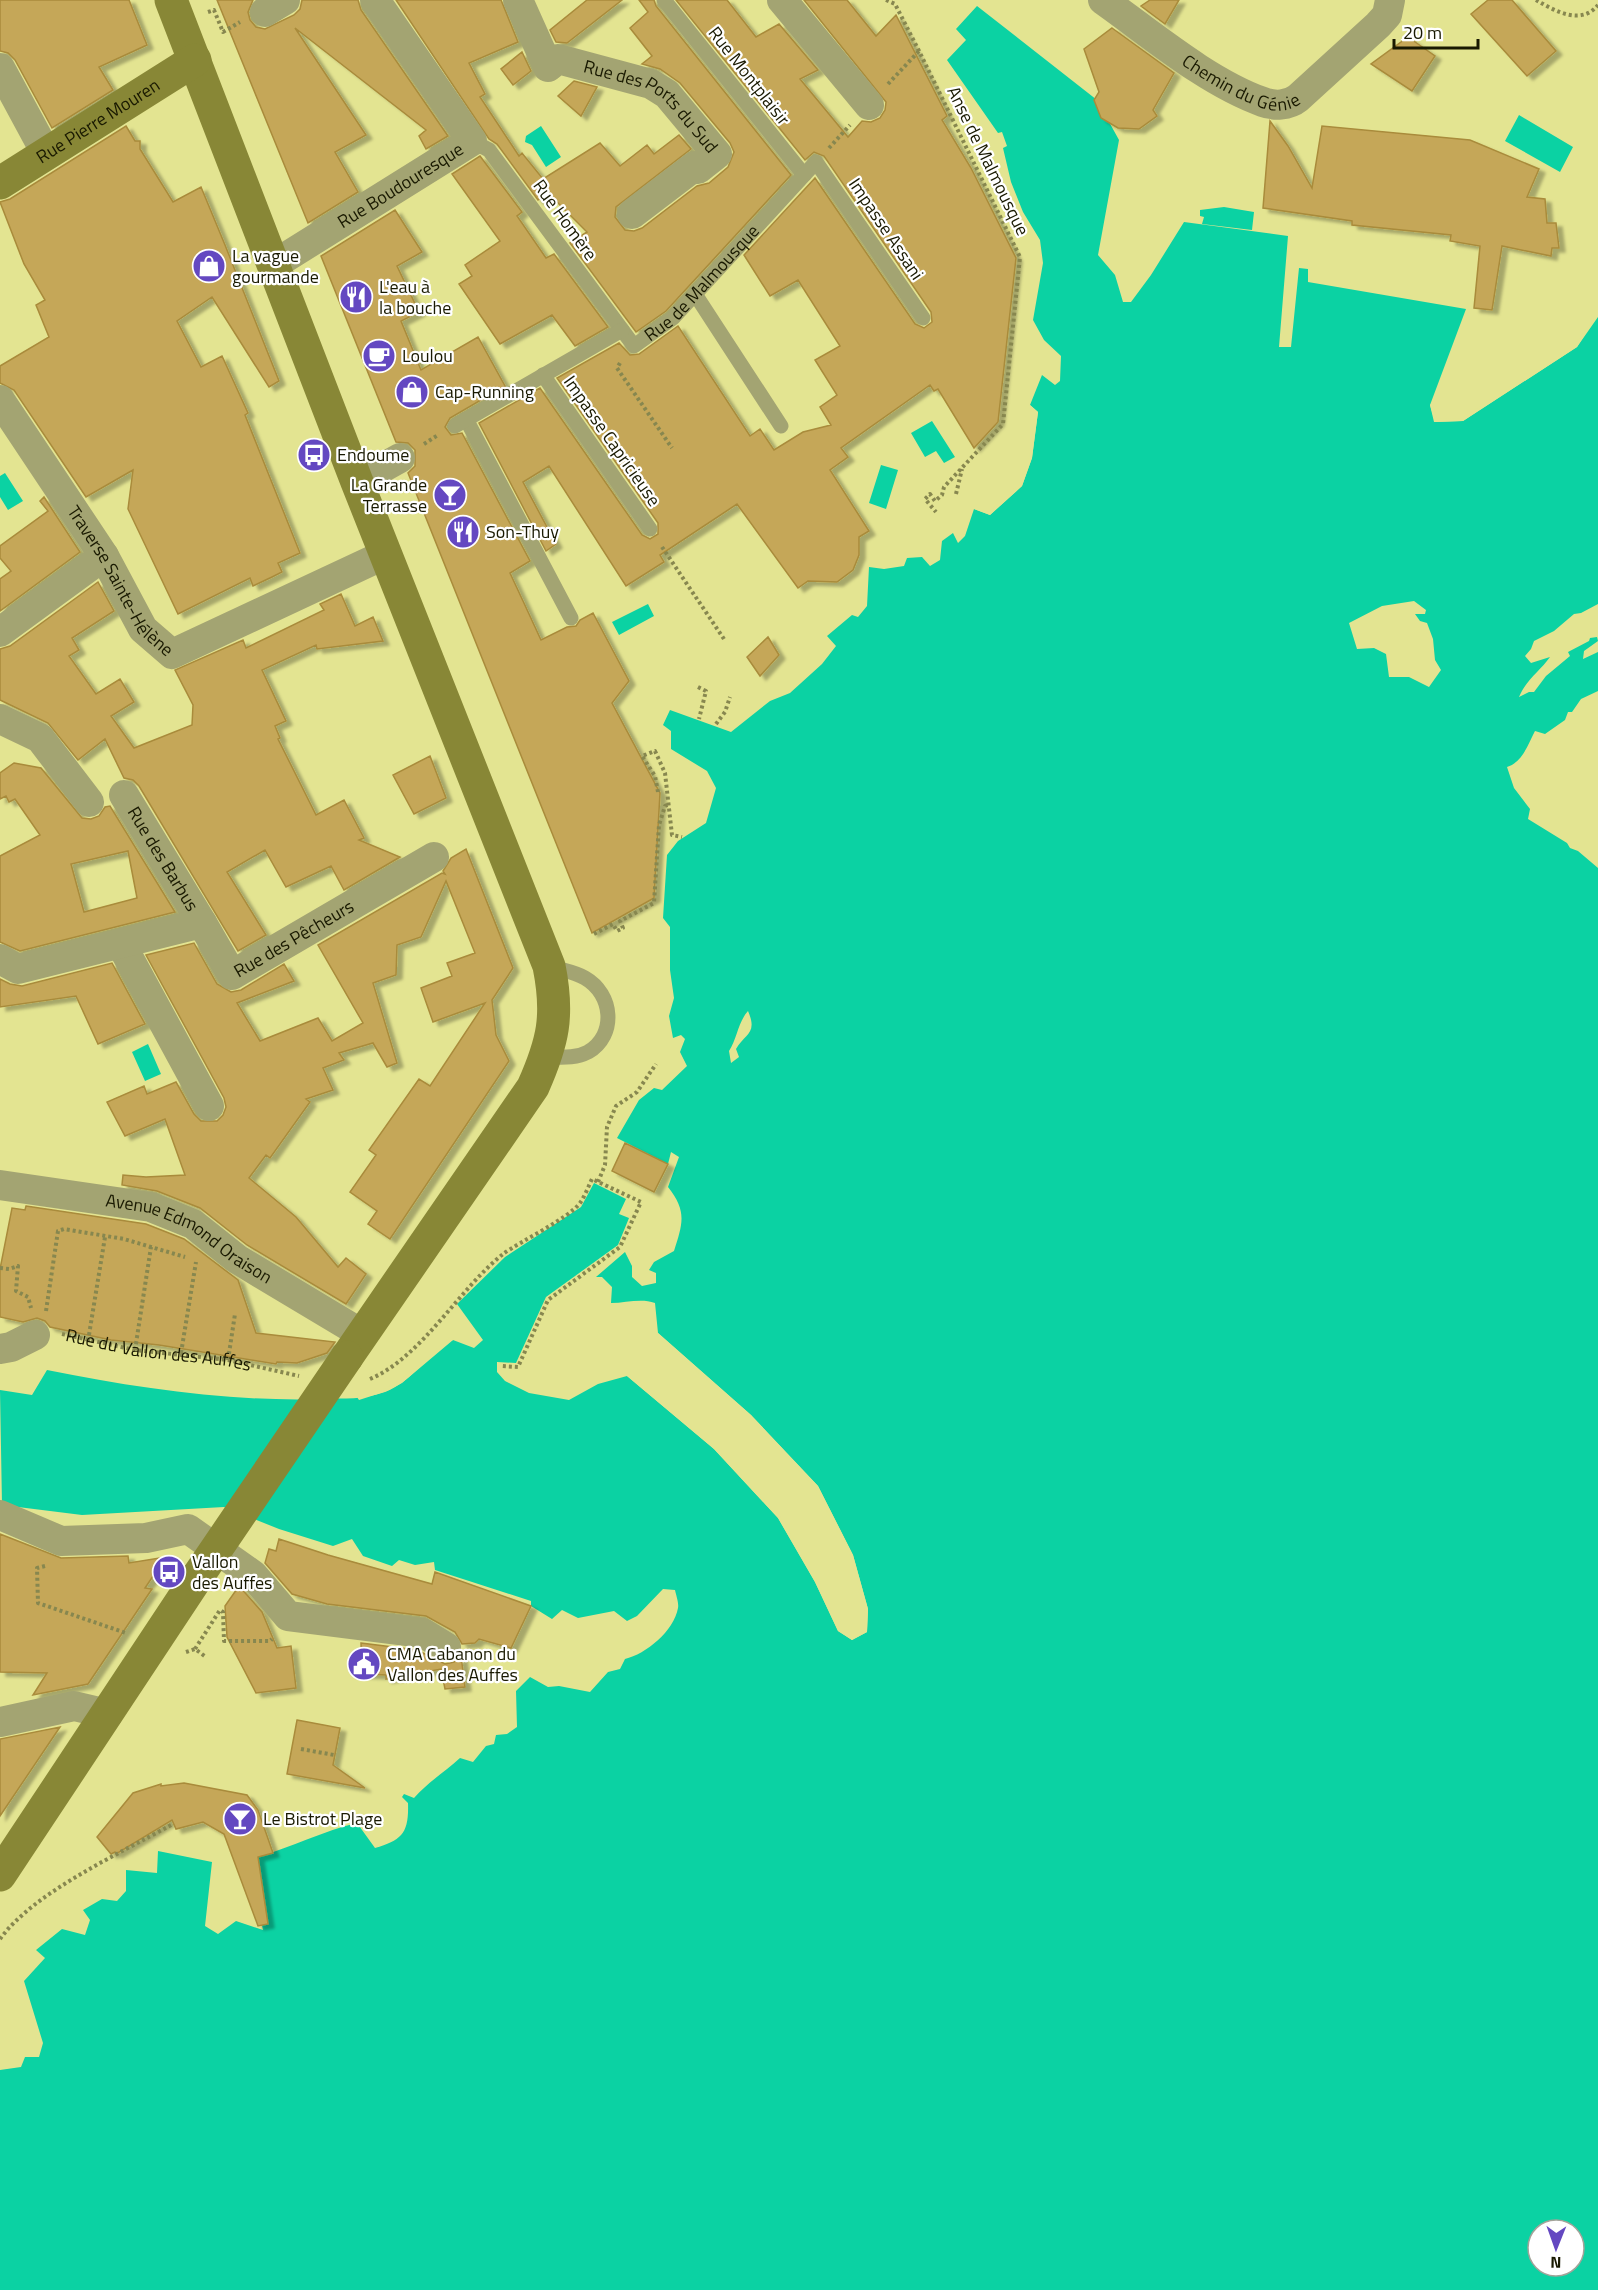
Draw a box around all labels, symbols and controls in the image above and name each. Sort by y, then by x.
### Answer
scale bar [1394,12,1478,50]
text: 20 m [1403,19,1442,46]
street label: Rue Montplaisir [702,20,797,131]
street label: Chemin du Génie [1177,48,1305,118]
street label: Rue des Ports du Sud [581,52,725,159]
street label: Rue Pierre Mouren [31,71,165,170]
street label: Anse de Malmousque [941,81,1036,240]
street label: Rue Boudouresque [332,136,469,235]
street label: Impasse Assani [842,172,931,285]
street label: Rue Homère [527,174,604,266]
street label: Rue de Malmousque [638,218,765,348]
place label: La vague gourmande [232,242,319,290]
shop icon: La vague gourmande [191,248,227,284]
place label: L'eau à la bouche [379,273,451,321]
restaurant icon: L'eau à la bouche [338,279,374,315]
cafe icon: Loulou [361,338,397,374]
place label: Loulou [402,342,453,369]
street label: Impasse Capricieuse [557,370,668,512]
shop icon: Cap-Running [394,374,430,410]
place label: Cap-Running [435,378,534,405]
bus stop icon: Endoume [296,437,332,473]
place label: Endoume [337,441,409,468]
place label: La Grande Terrasse [351,471,427,519]
bar icon: La Grande Terrasse [432,477,468,513]
street label: Traverse Sainte-Hélène [61,500,180,663]
restaurant icon: Son-Thuy [445,514,481,550]
place label: Son-Thuy [486,518,559,545]
street label: Rue des Barbus [121,801,206,916]
street label: Rue des Pêcheurs [229,893,359,984]
street label: Avenue Edmond Oraison [104,1187,278,1290]
street label: Rue du Vallon des Auffes [63,1321,254,1378]
place label: Vallon des Auffes [192,1548,272,1596]
bus stop icon: Vallon des Auffes [151,1554,187,1590]
place label: CMA Cabanon du Vallon des Auffes [387,1640,518,1688]
public building icon: CMA Cabanon du Vallon des Auffes [346,1646,382,1682]
bar icon: Le Bistrot Plage [222,1801,258,1837]
place label: Le Bistrot Plage [263,1805,382,1832]
north arrow [1526,2218,1586,2278]
text: N [1550,2251,1561,2275]

